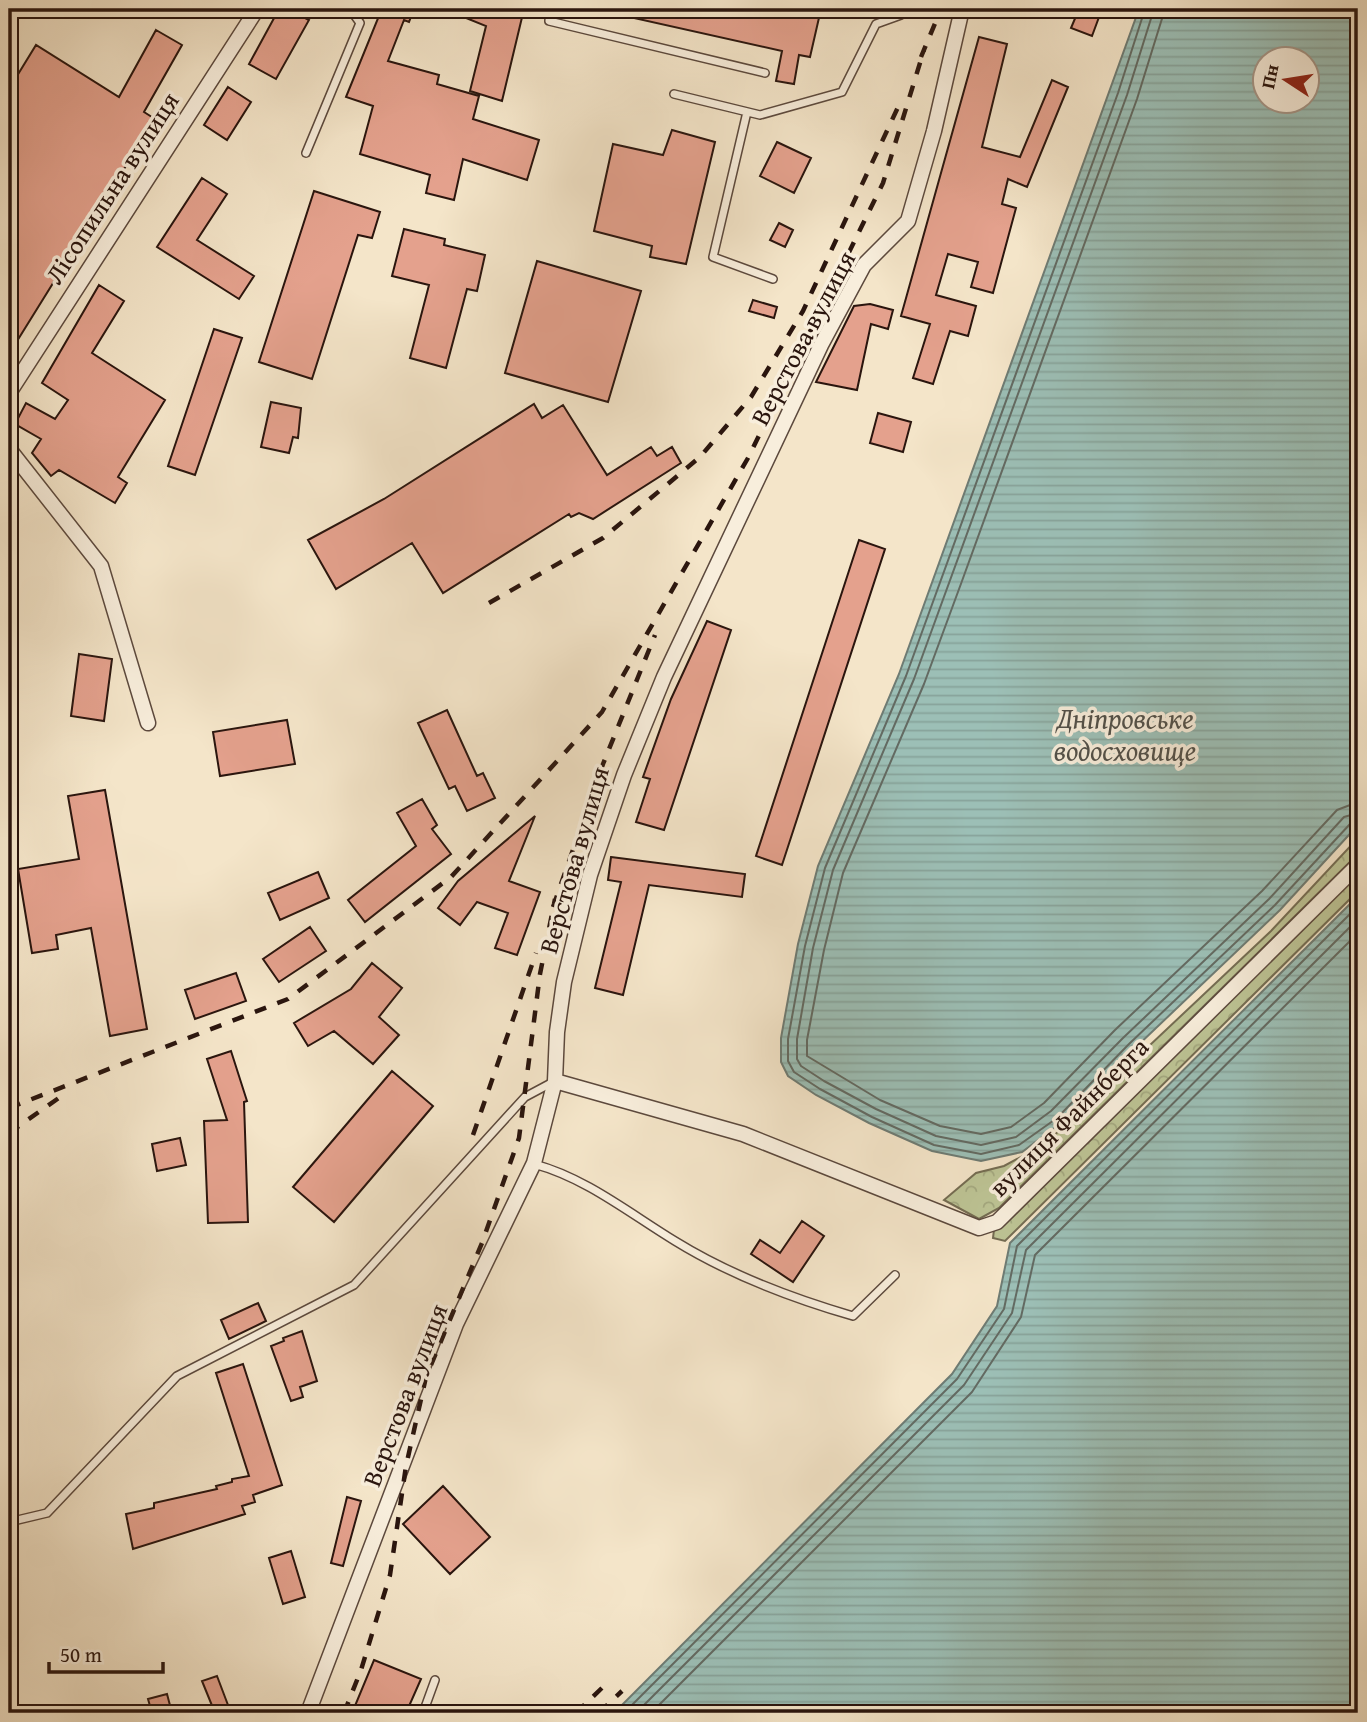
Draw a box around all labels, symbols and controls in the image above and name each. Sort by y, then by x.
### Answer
north arrow [1252,46,1322,116]
text: Пн [1253,61,1286,91]
street label: Лісопильна вулиця [35,84,188,292]
street label: Верстова вулиця [740,244,865,432]
water label: Дніпровське водосховище [1054,697,1196,770]
street label: Верстова вулиця [528,762,619,958]
street label: вулиця Файнберга [980,1027,1158,1205]
street label: Верстова вулиця [352,1298,457,1492]
scale bar [49,1631,163,1675]
text: 50 m [60,1639,102,1670]

